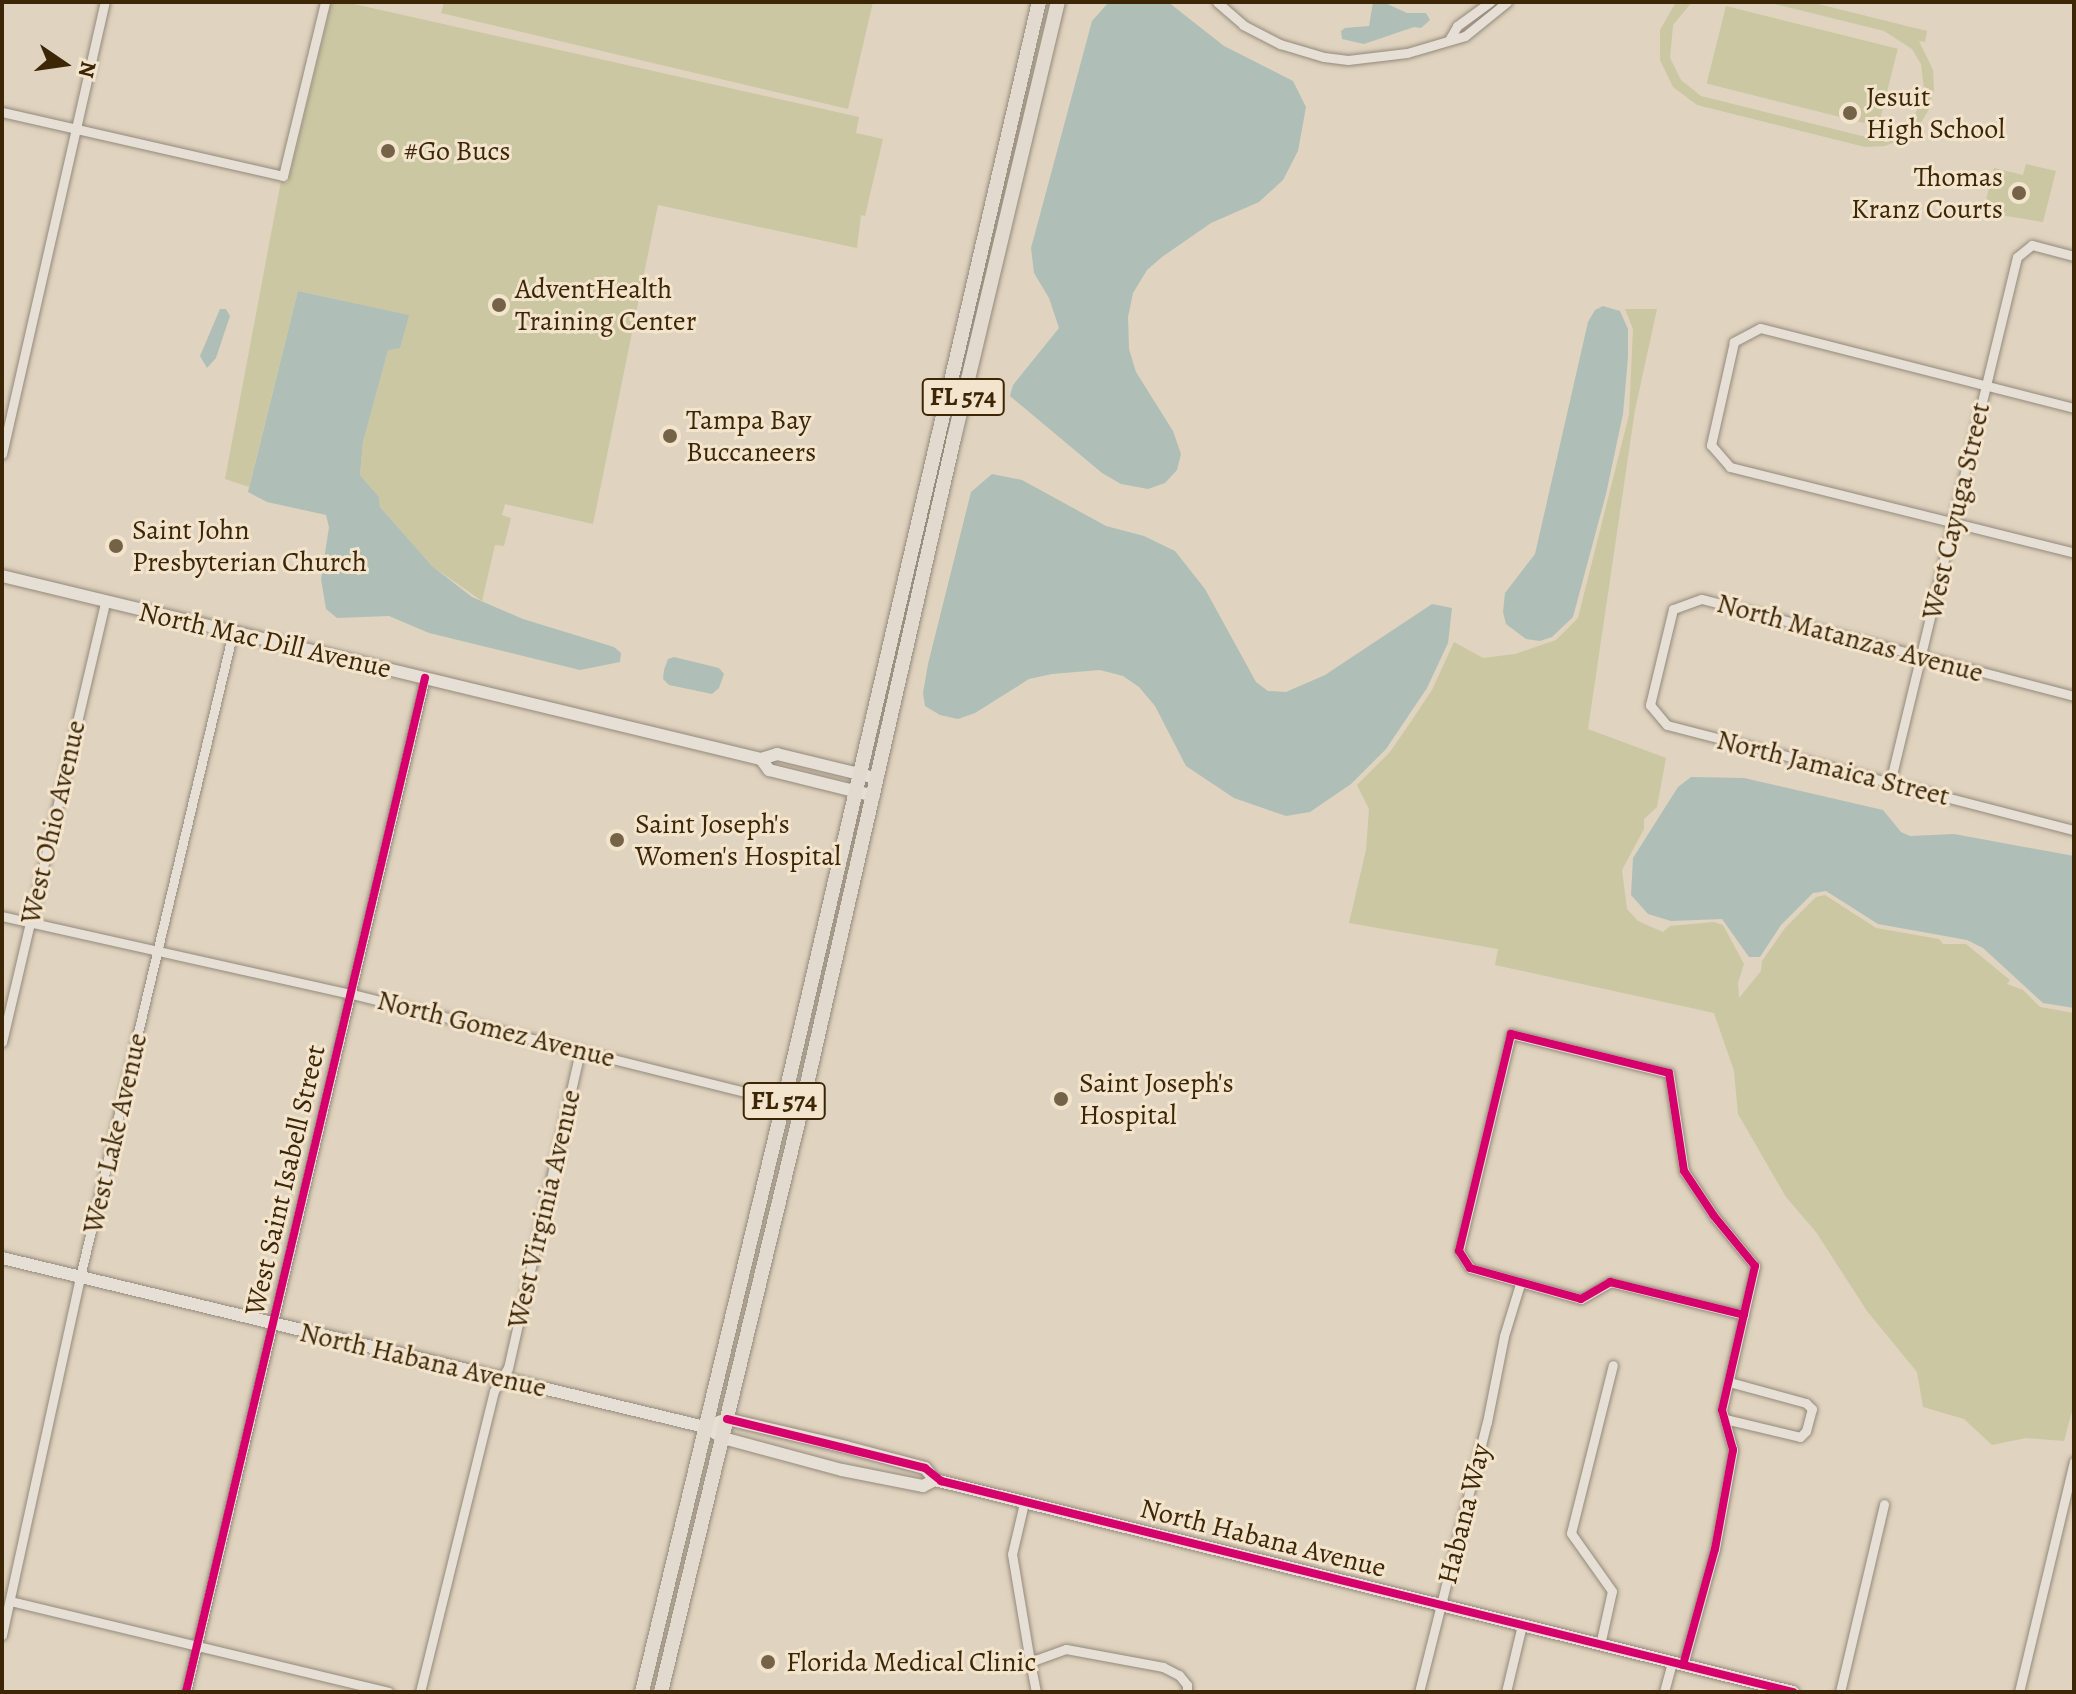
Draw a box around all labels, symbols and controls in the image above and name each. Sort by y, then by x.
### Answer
north arrow [24,24,104,104]
text: N [71,58,104,81]
place label: Jesuit High School [1866,80,2005,146]
marker: Jesuit High School [1841,104,1859,122]
place label: #Go Bucs [404,134,511,168]
marker: #Go Bucs [379,142,397,160]
place label: Thomas Kranz Courts [1851,160,2003,226]
marker: Thomas Kranz Courts [2010,184,2028,202]
place label: AdventHealth Training Center [515,272,696,338]
marker: AdventHealth Training Center [490,296,508,314]
road number: FL 574 [921,375,1005,419]
street label: West Cayuga Street [1915,399,1997,623]
place label: Tampa Bay Buccaneers [686,403,816,469]
marker: Tampa Bay Buccaneers [661,427,679,445]
place label: Saint John Presbyterian Church [132,513,367,579]
marker: Saint John Presbyterian Church [107,537,125,555]
street label: North Matanzas Avenue [1713,586,1987,690]
street label: North Mac Dill Avenue [136,595,394,685]
street label: West Ohio Avenue [13,717,93,927]
street label: North Jamaica Street [1713,723,1953,813]
place label: Saint Joseph's Women's Hospital [635,807,841,873]
marker: Saint Joseph's Women's Hospital [606,829,628,851]
street label: North Gomez Avenue [374,983,618,1075]
street label: West Lake Avenue [76,1030,154,1236]
street label: West Saint Isabell Street [238,1041,332,1319]
place label: Saint Joseph's Hospital [1079,1066,1234,1132]
road number: FL 574 [742,1079,826,1123]
street label: West Virginia Avenue [500,1086,588,1332]
marker: Saint Joseph's Hospital [1050,1088,1072,1110]
street label: North Habana Avenue [296,1315,550,1405]
street label: Habana Way [1430,1440,1498,1588]
street label: North Habana Avenue [1137,1491,1389,1585]
place label: Florida Medical Clinic [786,1645,1036,1679]
marker: Florida Medical Clinic [757,1651,779,1673]

